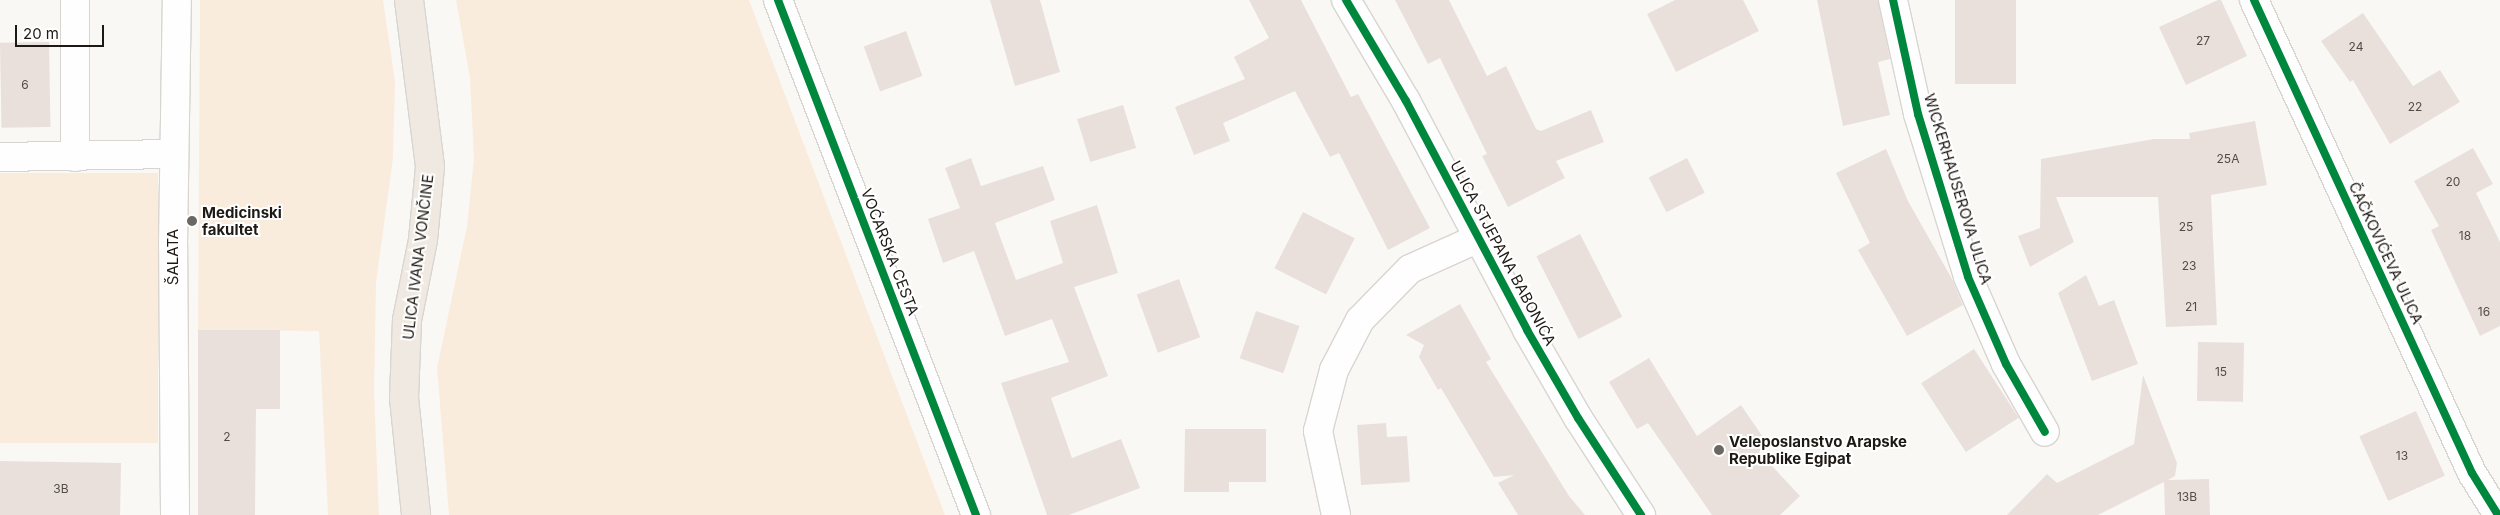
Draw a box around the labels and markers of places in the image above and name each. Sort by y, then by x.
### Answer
place label: Medicinski fakultet [202,203,282,238]
marker: Medicinski fakultet [186,215,198,227]
place label: Veleposlanstvo Arapske Republike Egipat [1729,432,1907,467]
marker: Veleposlanstvo Arapske Republike Egipat [1713,444,1725,456]

